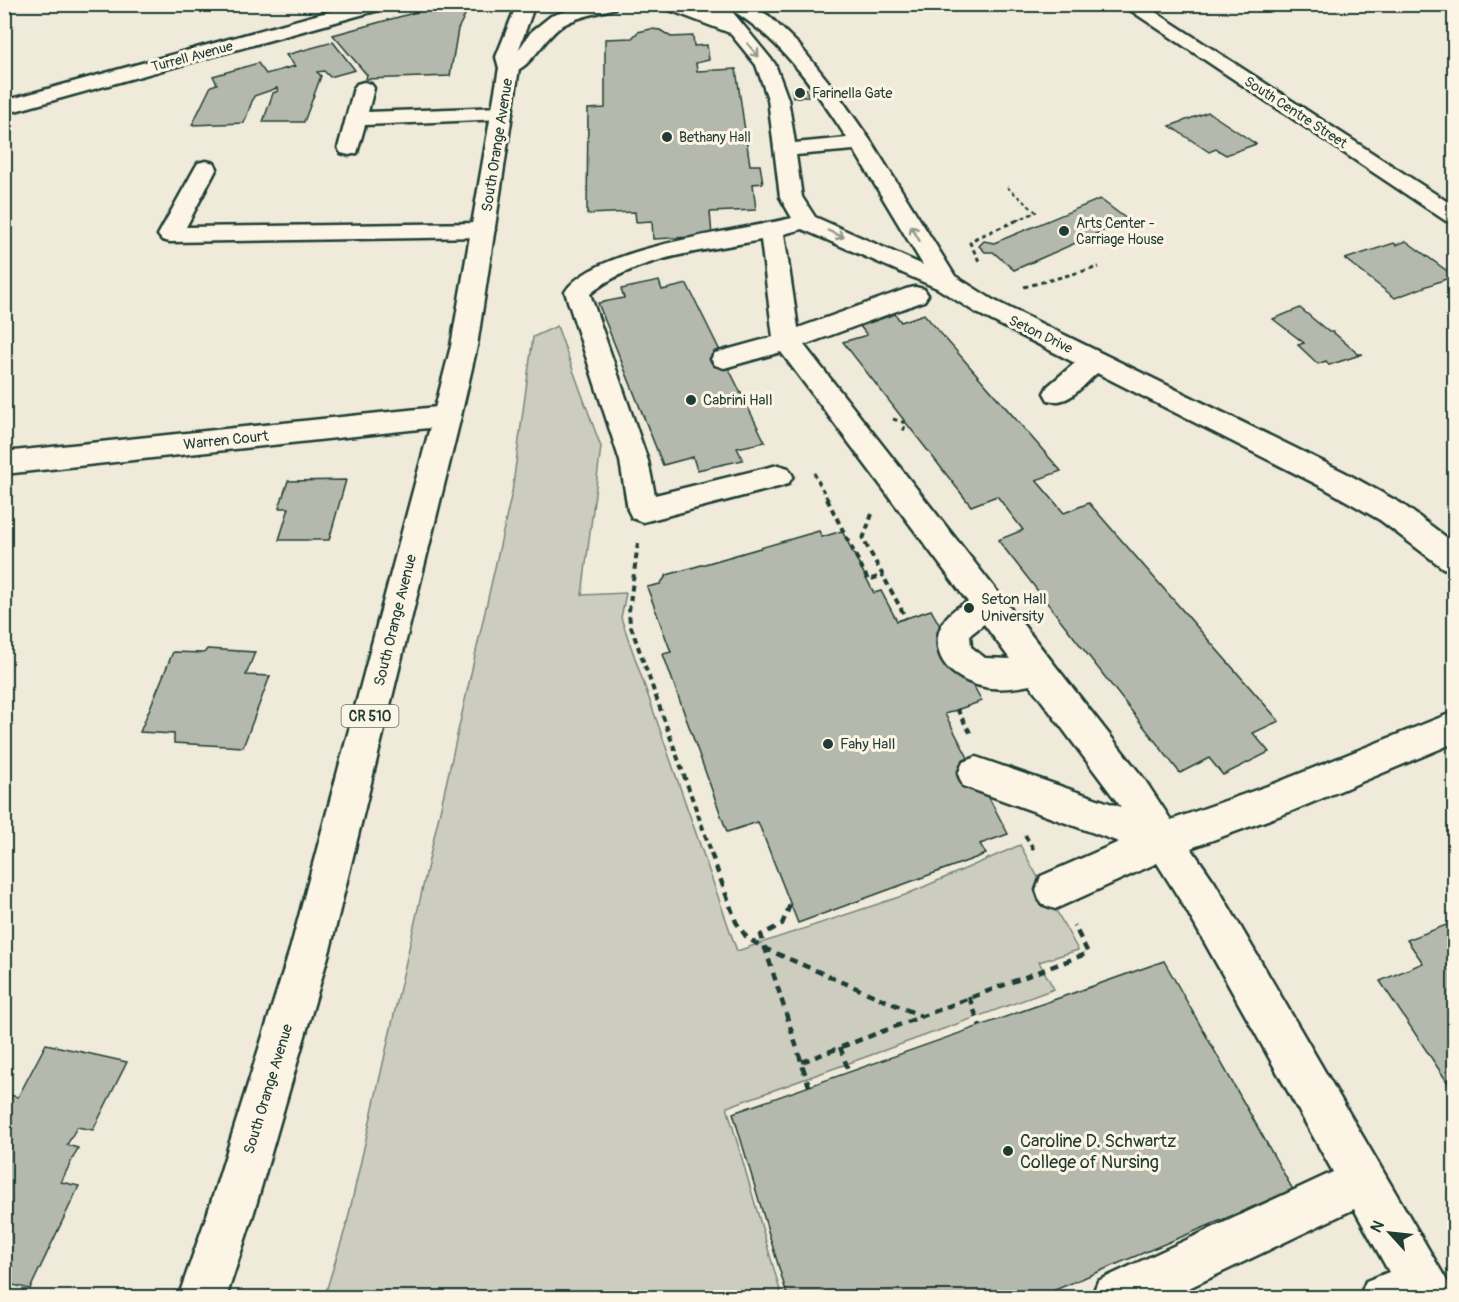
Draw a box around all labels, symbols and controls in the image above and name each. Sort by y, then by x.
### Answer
street label: Turrell Avenue [149,37,235,76]
one-way arrow [746,42,760,57]
street label: South Centre Street [1241,73,1351,152]
street label: South Orange Avenue [478,76,518,213]
place label: Farinella Gate [812,85,892,102]
marker: Farinella Gate [793,86,807,100]
place label: Bethany Hall [679,129,751,146]
marker: Bethany Hall [660,130,674,144]
place label: Arts Center - Carriage House [1076,215,1164,248]
marker: Arts Center - Carriage House [1057,224,1071,238]
one-way arrow [909,225,921,242]
one-way arrow [826,229,845,240]
street label: Seton Drive [1006,312,1076,357]
place label: Cabrini Hall [703,391,773,410]
marker: Cabrini Hall [684,393,698,407]
street label: Warren Court [183,426,270,454]
street label: South Orange Avenue [370,552,421,688]
place label: Seton Hall University [981,590,1046,626]
marker: Seton Hall University [962,601,976,615]
road number: CR 510 [342,705,398,727]
place label: Fahy Hall [840,735,895,754]
marker: Fahy Hall [821,737,835,751]
street label: South Orange Avenue [240,1021,297,1156]
place label: Caroline D. Schwartz College of Nursing [1020,1130,1176,1174]
marker: Caroline D. Schwartz College of Nursing [1001,1144,1015,1158]
north arrow [1360,1203,1420,1263]
text: N [1366,1217,1389,1236]

